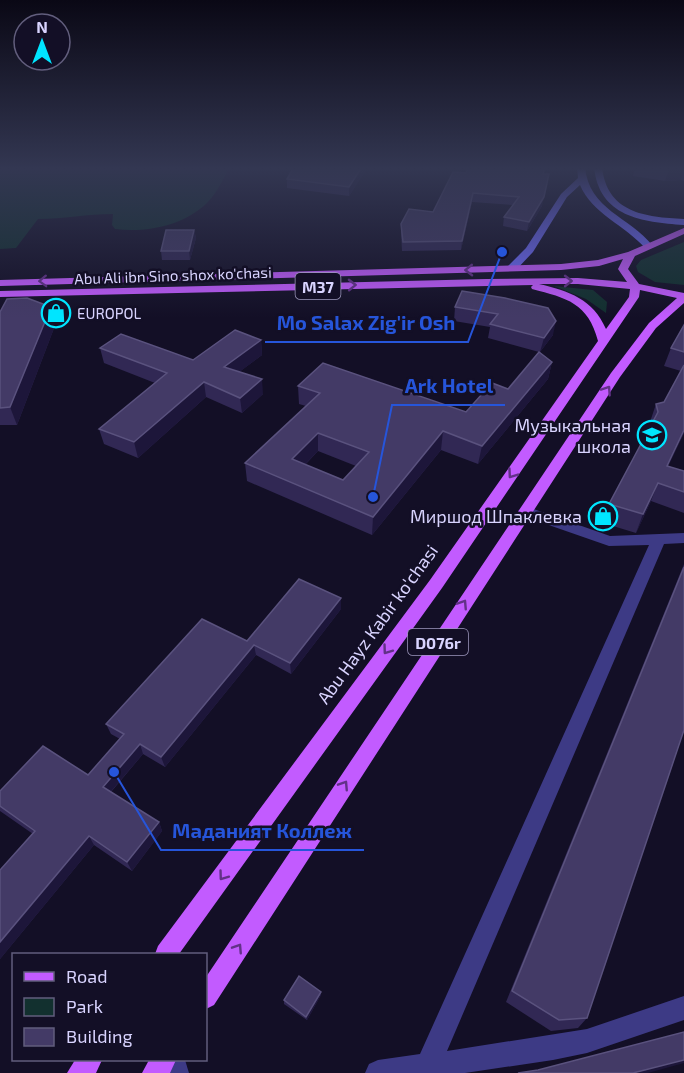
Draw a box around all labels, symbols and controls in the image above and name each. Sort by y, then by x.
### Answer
north arrow [12,12,72,72]
text: N [36,17,48,36]
street label: Abu Ali ibn Sino shox ko'chasi [74,263,272,287]
one-way arrow [464,264,473,276]
road number: M37 [296,273,340,299]
one-way arrow [39,275,48,288]
one-way arrow [564,275,573,287]
one-way arrow [348,279,357,291]
shop icon: EUROPOL [40,297,72,329]
place label: EUROPOL [77,304,142,322]
callout: Mo Salax Zig'ir Osh [265,304,468,342]
text: Mo Salax Zig'ir Osh [277,310,455,334]
callout: Ark Hotel [392,367,505,405]
text: Ark Hotel [405,373,494,397]
one-way arrow [600,386,611,397]
place label: Музыкальная школа [515,414,631,457]
school or university icon: Музыкальная школа [636,419,668,451]
one-way arrow [508,468,519,479]
shop icon: Миршод Шпаклевка [587,500,619,532]
place label: Миршод Шпаклевка [410,505,582,527]
street label: Abu Hayz Kabir ko'chasi [312,540,442,708]
one-way arrow [455,600,467,610]
road number: D076r [408,629,468,655]
one-way arrow [383,644,394,655]
one-way arrow [337,781,349,791]
callout: Маданият Коллеж [161,812,364,850]
text: Маданият Коллеж [172,818,352,842]
one-way arrow [219,870,230,881]
one-way arrow [230,944,242,954]
legend [12,953,207,1061]
text: Road [66,965,107,987]
text: Park [66,995,103,1017]
text: Building [66,1025,133,1047]

